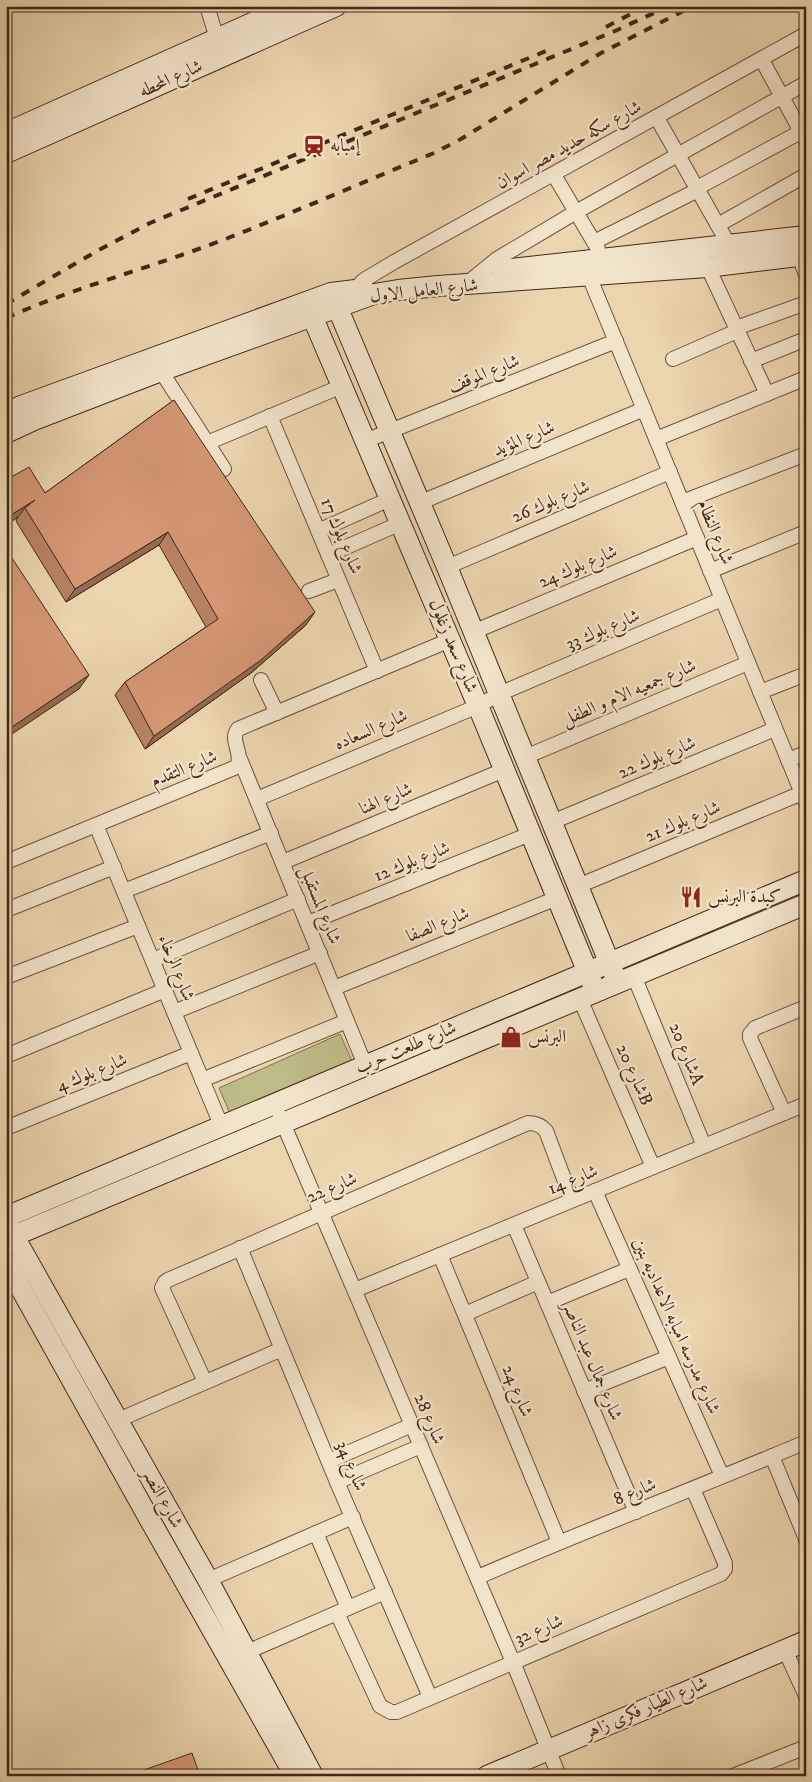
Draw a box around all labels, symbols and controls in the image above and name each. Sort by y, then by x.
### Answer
street label: شارع المحطه [136,55,207,105]
street label: شارع سكه حديد مصر اسوان [492,96,647,197]
station icon: إمبابه [301,133,327,159]
place label: إمبابه [330,135,361,157]
street label: شارع العامل الاول [369,274,480,311]
street label: شارع الموقف [445,350,524,401]
street label: شارع المؤيد [490,416,559,465]
street label: شارع بلوك 26 [509,476,595,531]
street label: شارع بلوك 17 [312,495,367,579]
street label: شارع النظام [688,496,738,569]
street label: شارع بلوك 24 [535,541,622,596]
street label: شارع سعد زغلول [421,596,483,697]
street label: شارع بلوك 33 [563,605,644,658]
street label: شارع جمعيه الام و الطفل [559,655,701,735]
street label: شارع السعاده [331,705,412,758]
street label: شارع بلوك 22 [615,732,700,787]
street label: شارع التقدم [147,746,222,796]
street label: شارع الهنا [356,778,417,823]
street label: شارع بلوك 21 [642,796,725,851]
street label: شارع بلوك 12 [371,837,454,890]
street label: شارع المستقبل [292,862,346,949]
restaurant icon: كبدة البرنس [678,884,704,910]
place label: كبدة البرنس [708,886,781,908]
street label: شارع الصفا [403,902,474,950]
street label: شارع الرخاء [150,931,199,1006]
street label: شارع طلعت حرب [352,1017,461,1082]
street label: شارع 20A [661,1020,709,1090]
shop icon: البرنس [498,1024,524,1050]
place label: البرنس [528,1026,566,1048]
street label: شارع 20B [608,1041,657,1110]
street label: شارع بلوك 4 [53,1049,132,1100]
street label: شارع 14 [545,1160,602,1203]
street label: شارع 22 [303,1168,362,1211]
street label: شارع مدرسه امبابه الاعداديه بنين [624,1235,725,1419]
street label: شارع جمال عبد الناصر [553,1296,627,1425]
street label: شارع 24 [494,1362,537,1421]
street label: شارع 28 [406,1390,449,1449]
street label: شارع 34 [328,1438,371,1495]
street label: شارع النصر [133,1462,188,1534]
street label: شارع 8 [610,1474,661,1513]
street label: شارع 32 [511,1610,568,1653]
street label: شارع الطيار فكرى زاهر [579,1672,712,1747]

